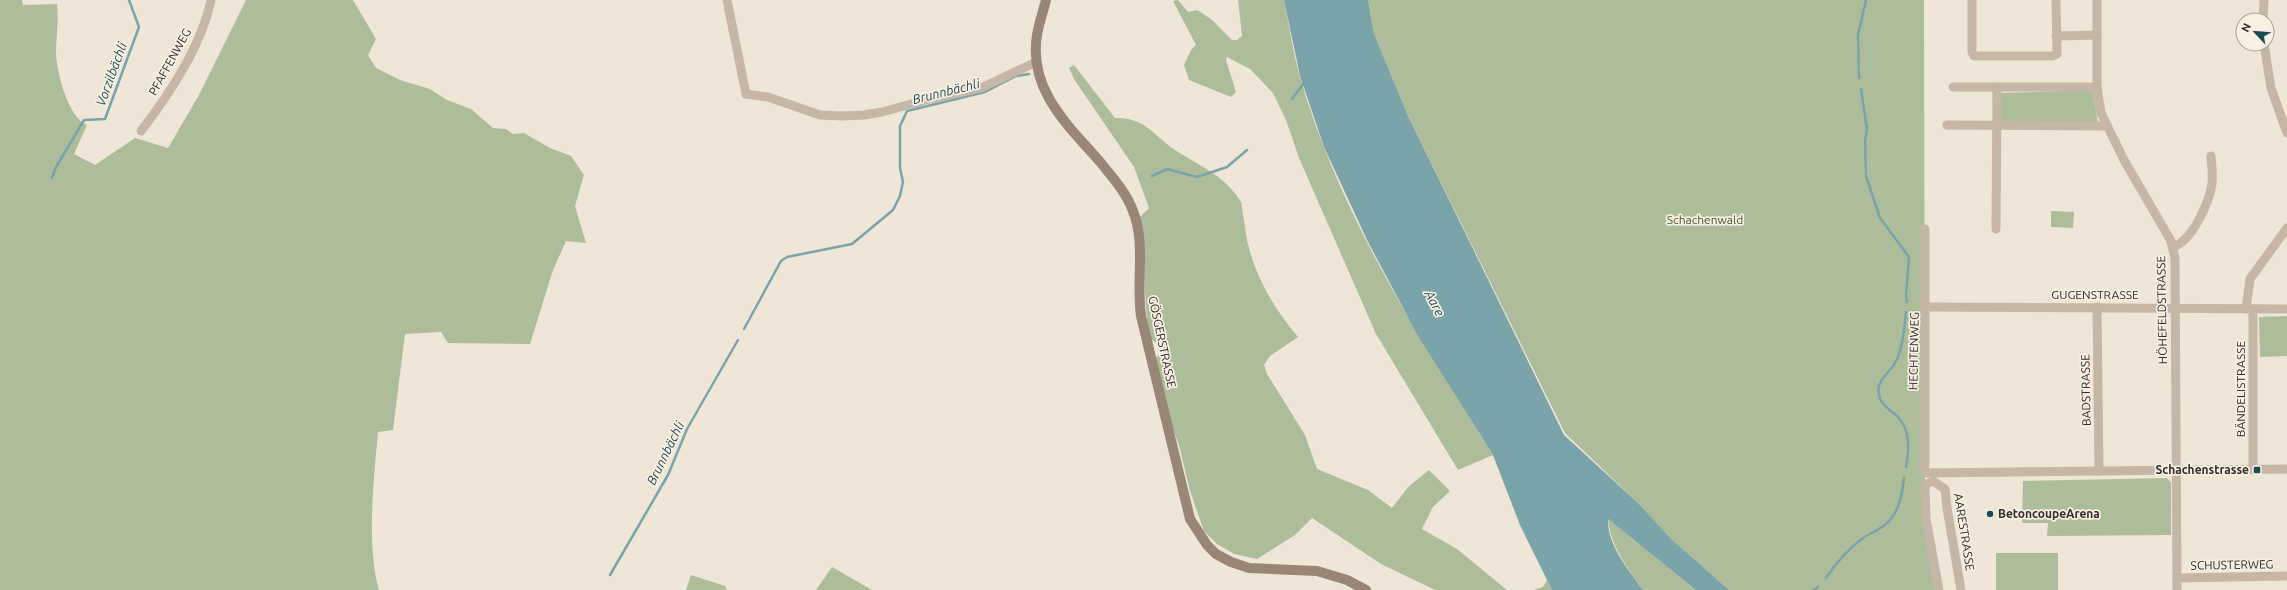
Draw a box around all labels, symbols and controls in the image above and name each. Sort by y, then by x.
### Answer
north arrow [2235,12,2275,52]
text: N [2239,21,2253,34]
street label: PFAFFENWEG [146,26,193,97]
water label: Vorzilbächli [93,40,129,108]
water label: Brunnbächli [911,76,982,106]
park label: Schachenwald [1667,213,1743,226]
street label: HÖHEFELDSTRASSE [2154,255,2169,364]
water label: Aare [1422,287,1448,319]
street label: GUGENSTRASSE [2051,288,2139,301]
street label: GÖSGERSTRASSE [1146,295,1179,389]
street label: HECHTENWEG [1906,312,1921,390]
street label: BÄNDELISTRASSE [2234,341,2247,437]
street label: BADSTRASSE [2078,354,2093,426]
water label: Brunnbächli [644,418,687,487]
place label: Schachenstrasse [2155,463,2249,476]
marker: Schachenstrasse [2252,465,2262,475]
street label: AARESTRASSE [1952,492,1977,572]
place label: BetoncoupeArena [1998,507,2100,520]
marker: BetoncoupeArena [1985,509,1995,519]
street label: SCHUSTERWEG [2190,557,2274,572]

